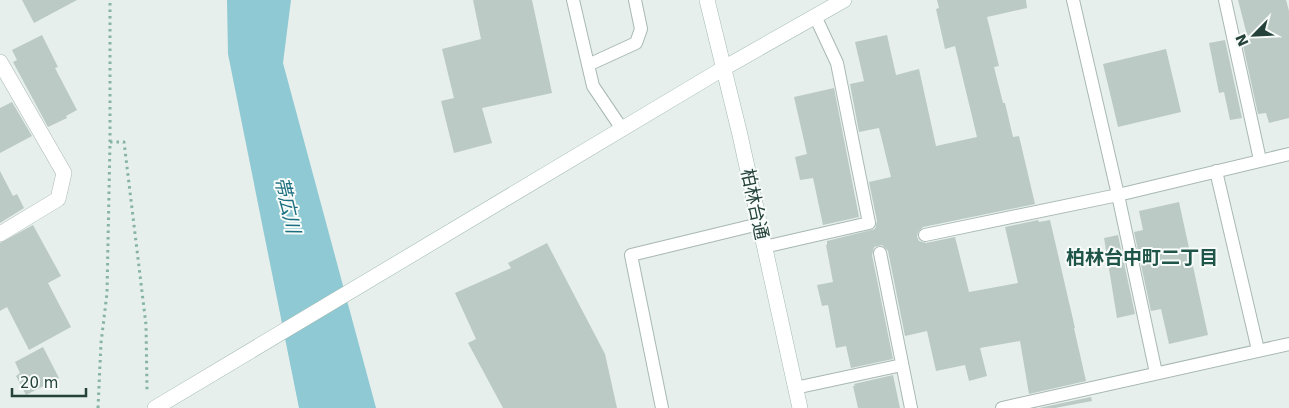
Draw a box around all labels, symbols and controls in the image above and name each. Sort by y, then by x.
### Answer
north arrow [1229,10,1279,60]
text: N [1232,32,1252,49]
street label: 柏林台通 [737,167,773,241]
water label: 帯広川 [271,175,306,237]
district label: 柏林台中町二丁目 [1066,246,1218,268]
scale bar [12,366,86,398]
text: 20 m [20,374,58,392]

